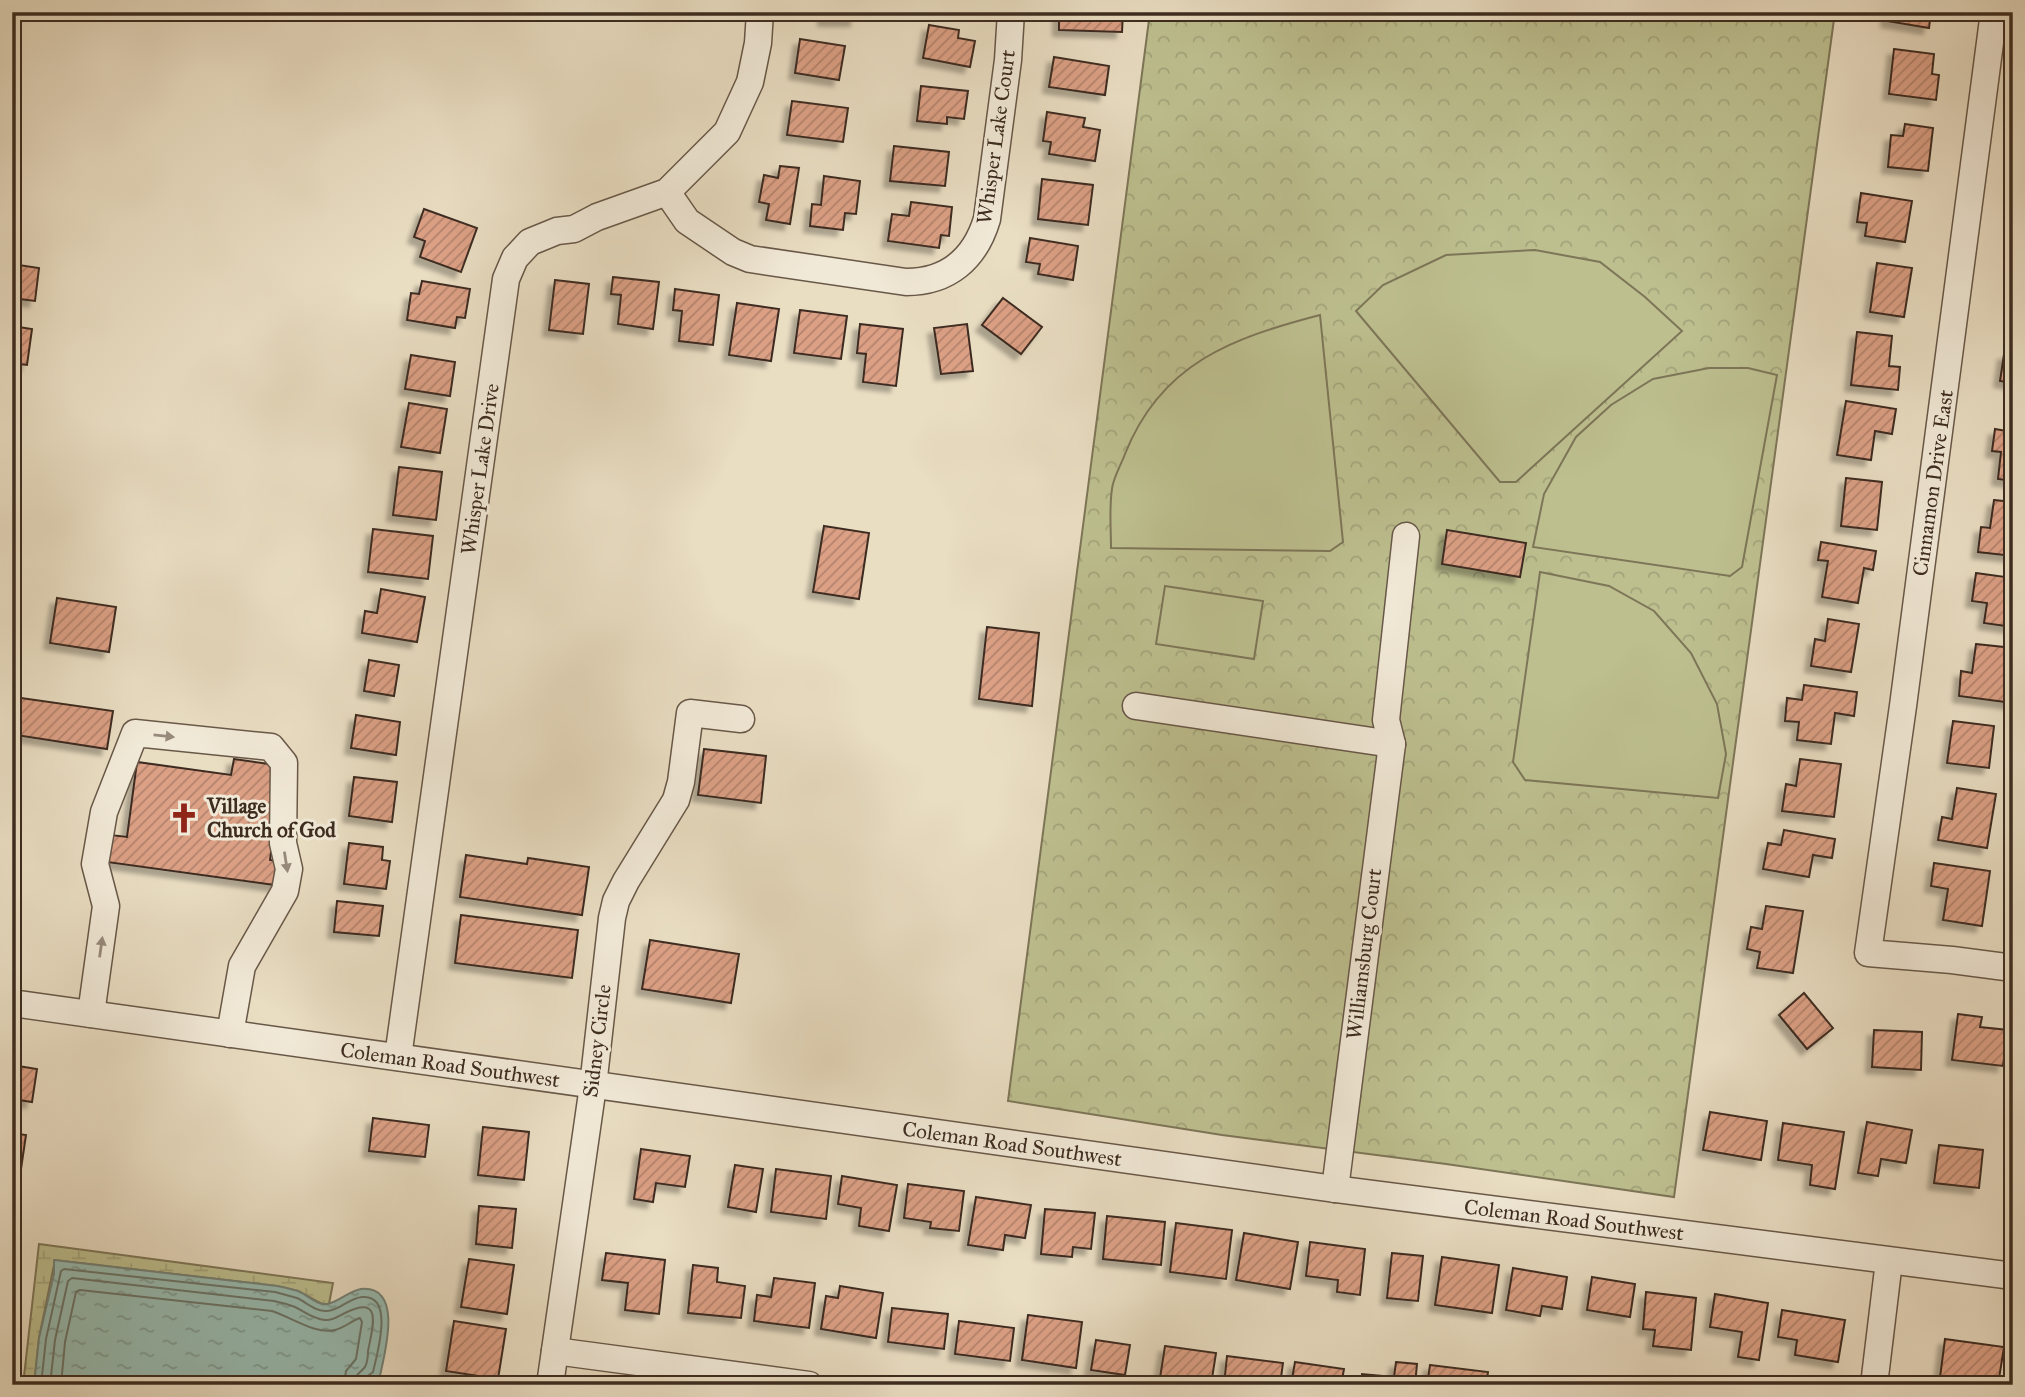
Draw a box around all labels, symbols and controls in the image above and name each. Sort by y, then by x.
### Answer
street label: Whisper Lake Court [971,48,1021,226]
street label: Whisper Lake Drive [455,381,505,556]
street label: Cinnamon Drive East [1907,388,1959,578]
one-way arrow [153,730,175,741]
place label: Village Church of God [206,793,336,843]
church icon: Village Church of God [167,801,201,835]
one-way arrow [281,851,292,873]
street label: Williamsburg Court [1341,866,1387,1041]
one-way arrow [95,936,106,958]
street label: Sidney Circle [577,983,617,1099]
street label: Coleman Road Southwest [339,1037,562,1093]
street label: Coleman Road Southwest [901,1116,1124,1172]
street label: Coleman Road Southwest [1463,1194,1686,1246]

